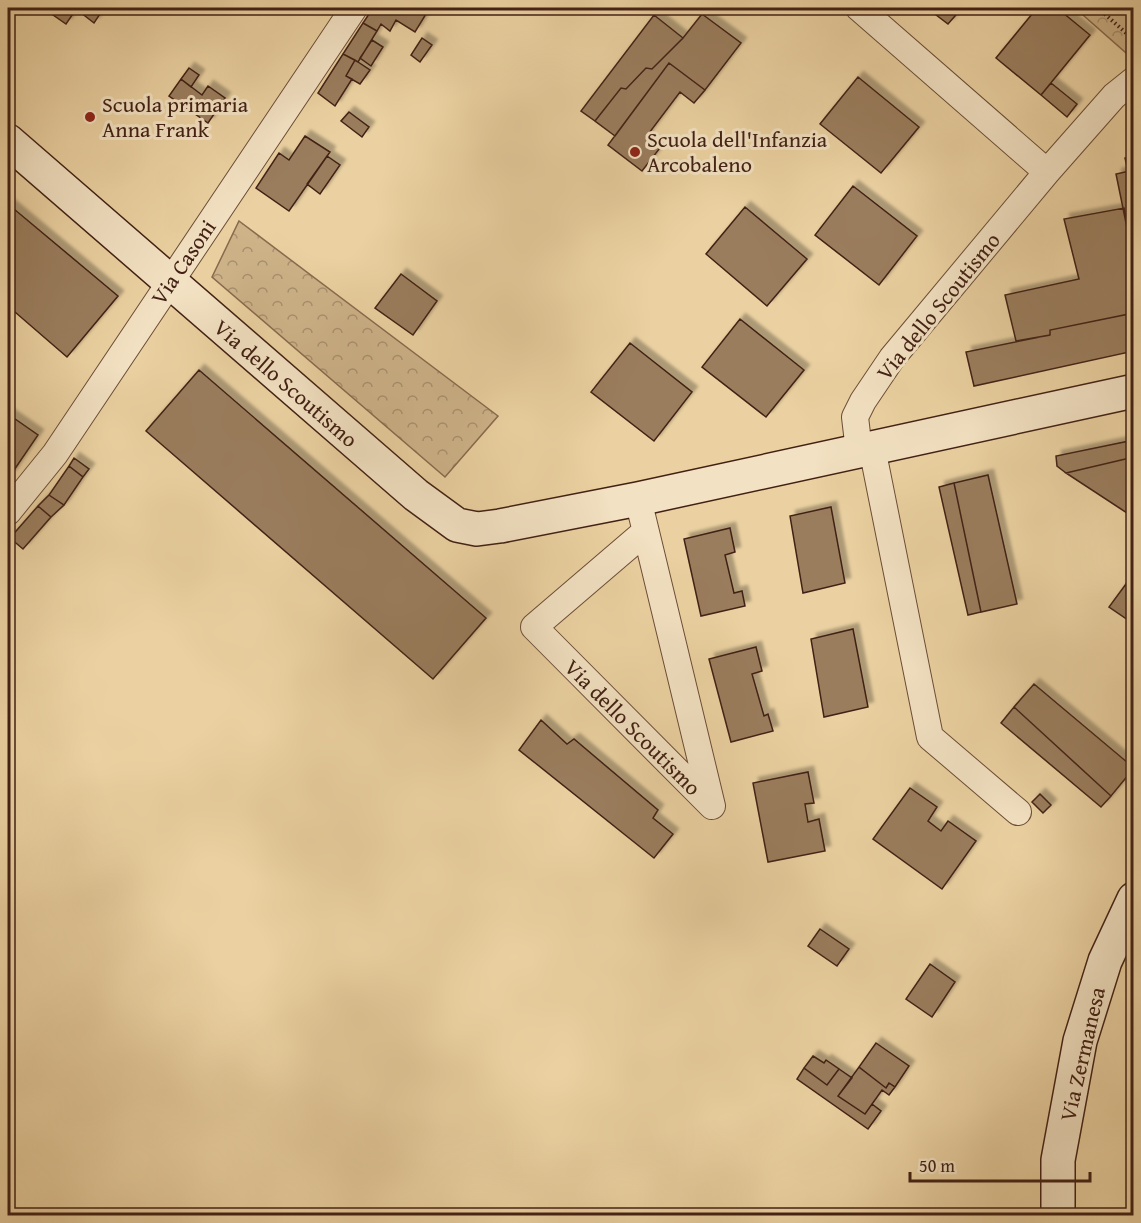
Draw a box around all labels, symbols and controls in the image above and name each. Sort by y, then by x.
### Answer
place label: Scuola primaria Anna Frank [102,88,249,145]
marker: Scuola primaria Anna Frank [83,110,97,124]
place label: Scuola dell'Infanzia Arcobaleno [647,123,828,180]
marker: Scuola dell'Infanzia Arcobaleno [628,145,642,159]
street label: Via Casoni [143,213,223,311]
street label: Via dello Scoutismo [868,225,1008,387]
street label: Via dello Scoutismo [207,311,365,455]
street label: Via dello Scoutismo [557,651,709,803]
street label: Via Zermanesa [1051,983,1113,1124]
scale bar [910,1145,1090,1183]
text: 50 m [919,1152,955,1179]

